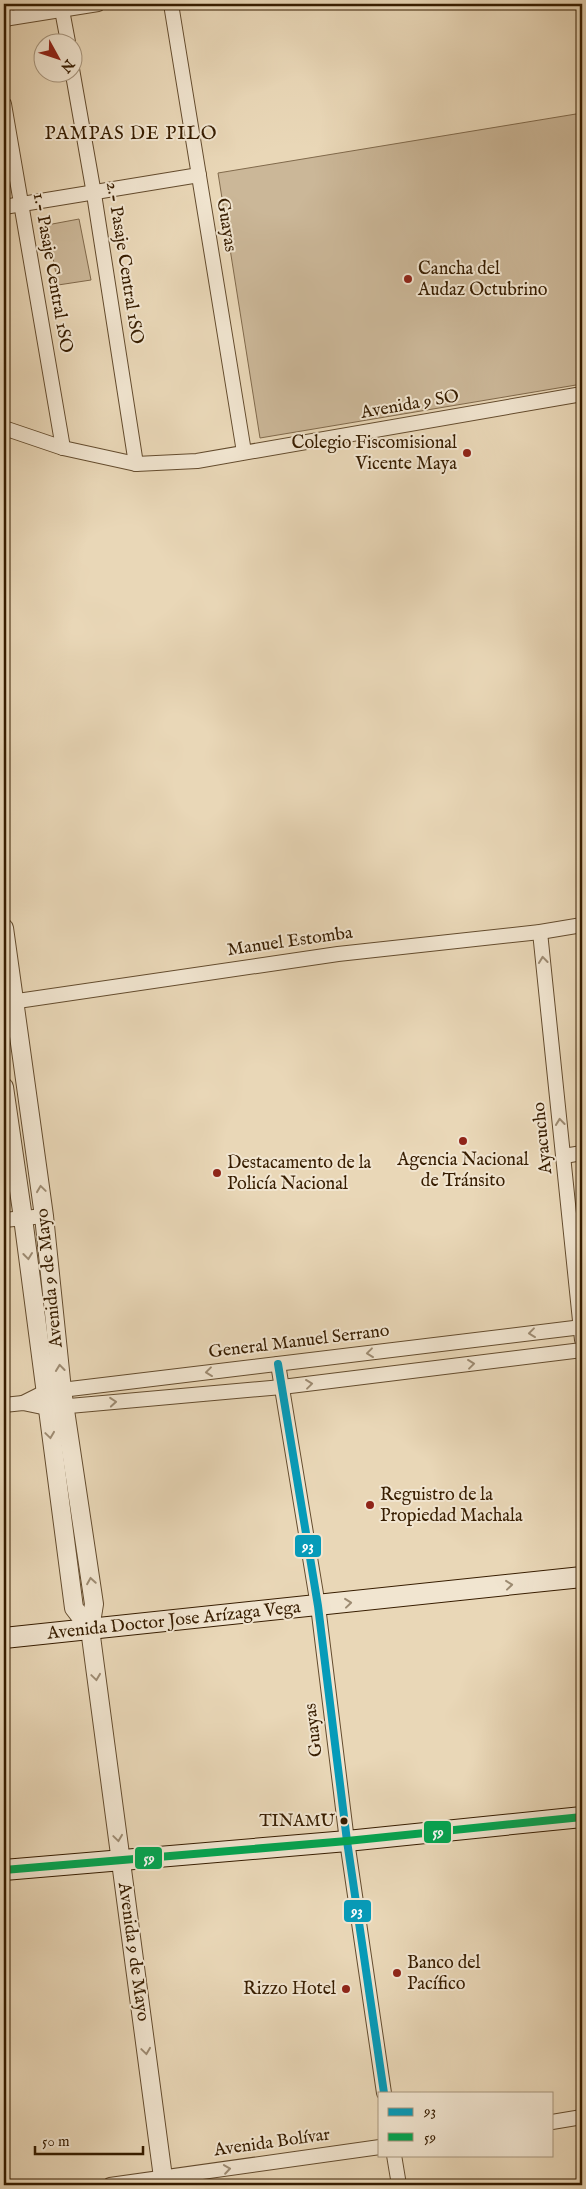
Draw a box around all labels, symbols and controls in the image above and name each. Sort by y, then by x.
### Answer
north arrow [32,32,82,82]
text: N [56,55,79,76]
district label: PAMPAS DE PILO [44,122,218,146]
street label: 2.- Pasaje Central 1SO [100,180,148,346]
street label: 1.- Pasaje Central 1SO [27,191,77,355]
street label: Guayas [210,197,242,253]
place label: Cancha del Audaz Octubrino [417,258,548,302]
marker: Cancha del Audaz Octubrino [402,273,414,285]
street label: Avenida 9 SO [358,385,461,425]
place label: Colegio Fiscomisional Vicente Maya [292,432,457,476]
marker: Colegio Fiscomisional Vicente Maya [461,447,473,459]
street label: Manuel Estomba [226,922,354,962]
one-way arrow [538,956,549,964]
street label: Ayacucho [528,1101,558,1176]
one-way arrow [555,1118,566,1126]
marker: Agencia Nacional de Tránsito [457,1135,469,1147]
place label: Agencia Nacional de Tránsito [396,1149,529,1193]
place label: Destacamento de la Policía Nacional [227,1152,372,1196]
marker: Destacamento de la Policía Nacional [211,1167,223,1179]
one-way arrow [36,1185,46,1193]
street label: Avenida 9 de Mayo [31,1207,69,1350]
one-way arrow [22,1253,33,1261]
street label: General Manuel Serrano [207,1319,391,1365]
one-way arrow [527,1327,535,1338]
one-way arrow [366,1347,375,1357]
one-way arrow [467,1359,475,1370]
one-way arrow [55,1364,66,1372]
one-way arrow [205,1366,213,1377]
one-way arrow [305,1379,314,1389]
one-way arrow [109,1397,117,1408]
one-way arrow [45,1431,55,1439]
place label: Reguistro de la Propiedad Machala [380,1484,523,1528]
marker: Reguistro de la Propiedad Machala [364,1499,376,1511]
line badge: 93 [294,1534,322,1558]
text: 93 [301,1538,314,1556]
one-way arrow [86,1576,96,1585]
one-way arrow [505,1580,513,1591]
street label: Avenida Doctor Jose Arízaga Vega [45,1596,302,1646]
one-way arrow [344,1598,352,1609]
one-way arrow [91,1673,101,1681]
street label: Guayas [299,1702,329,1758]
place label: TINAMU [259,1811,336,1832]
marker: TINAMU [339,1816,349,1826]
line badge: 59 [423,1820,452,1844]
text: 59 [432,1824,444,1842]
one-way arrow [112,1834,122,1842]
line badge: 59 [134,1846,163,1870]
text: 59 [143,1850,155,1868]
street label: Avenida 9 de Mayo [112,1880,154,2023]
line badge: 93 [343,1899,372,1923]
text: 93 [350,1903,363,1921]
place label: Banco del Pacífico [407,1952,480,1996]
marker: Banco del Pacífico [391,1967,403,1979]
place label: Rizzo Hotel [243,1978,336,2001]
marker: Rizzo Hotel [340,1983,352,1995]
one-way arrow [140,2048,151,2056]
legend [378,2092,554,2156]
text: 93 [423,2102,436,2121]
street label: Avenida Bolívar [211,2123,332,2163]
scale bar [35,2124,142,2156]
text: 59 [424,2128,436,2147]
text: 50 m [42,2132,70,2151]
one-way arrow [223,2164,232,2174]

